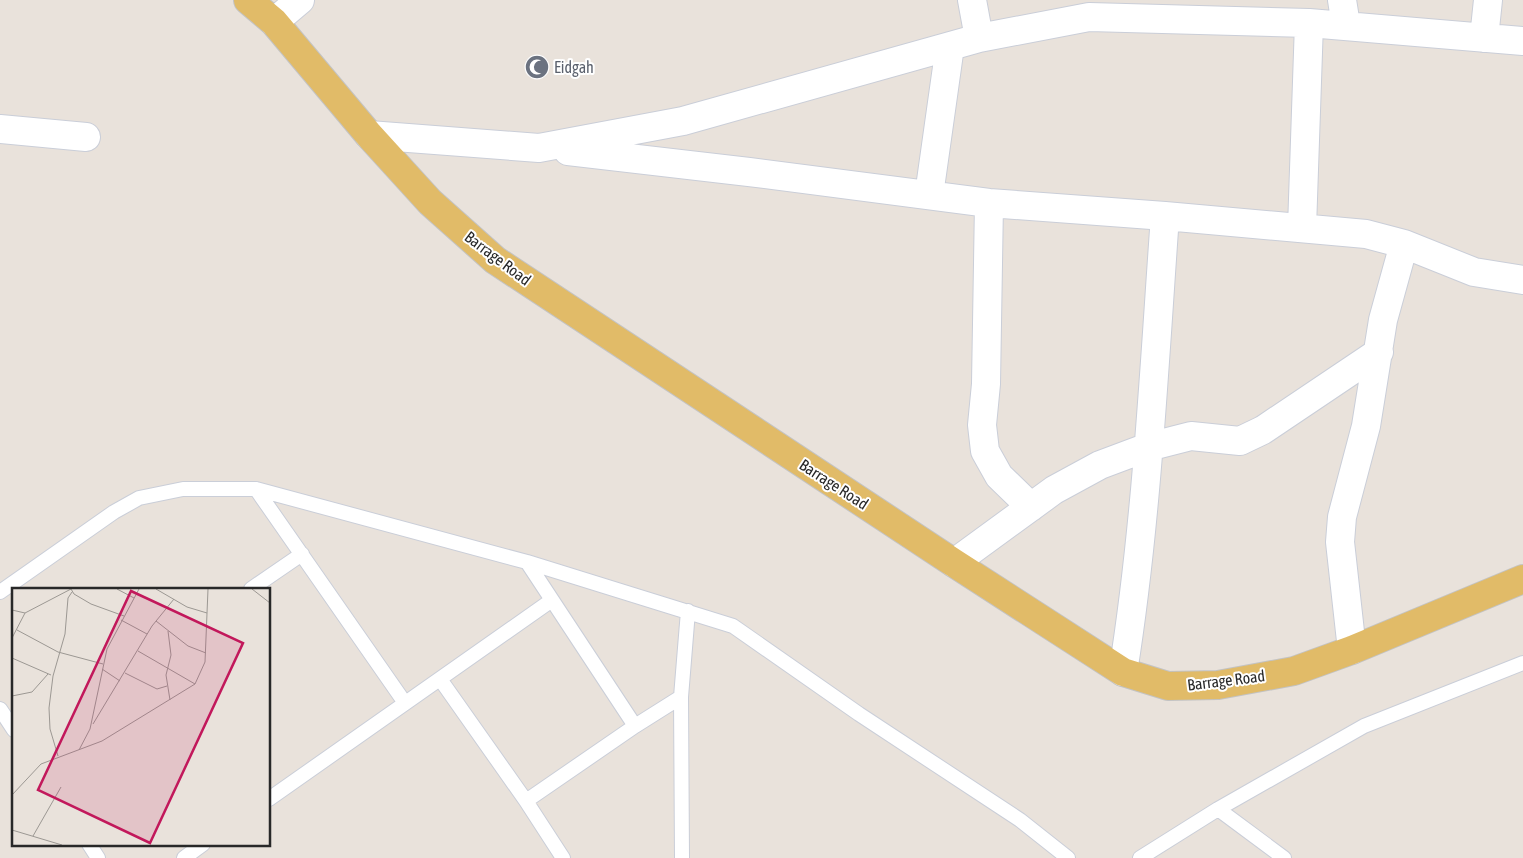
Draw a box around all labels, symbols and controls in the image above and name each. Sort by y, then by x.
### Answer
mosque icon: Eidgah [524,54,550,80]
place label: Eidgah [554,58,594,77]
street label: Barrage Road [461,227,535,290]
street label: Barrage Road [796,455,872,514]
inset map [12,588,270,846]
street label: Barrage Road [1186,666,1266,695]

